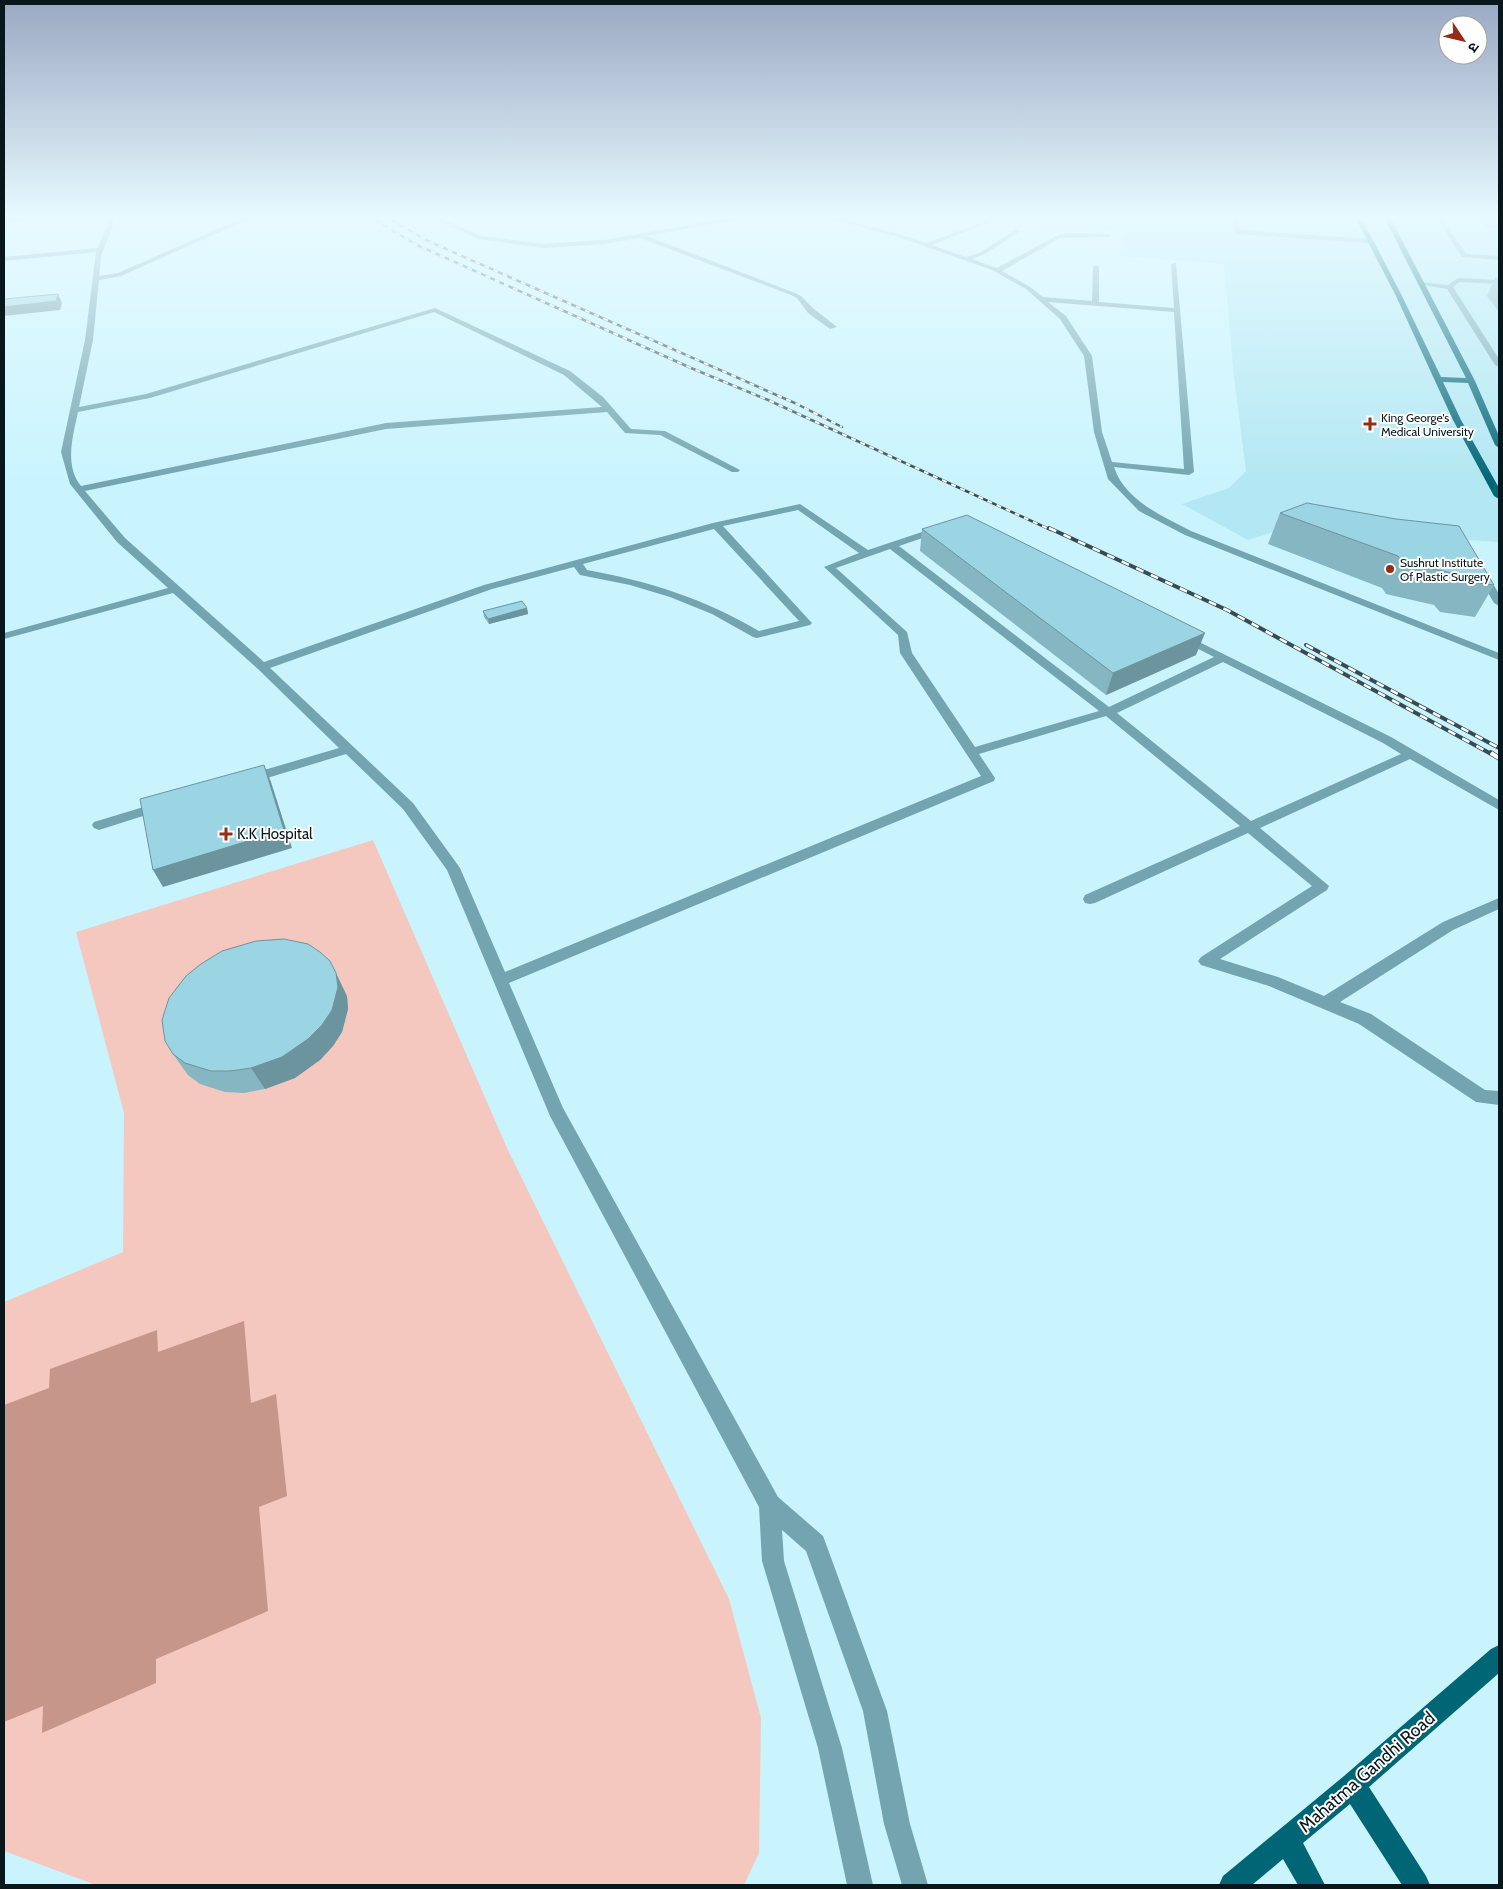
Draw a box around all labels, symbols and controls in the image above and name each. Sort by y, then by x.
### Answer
north arrow [1438,15,1488,65]
text: उ [1463,39,1483,57]
place label: King George's Medical University [1381,410,1474,439]
marker: King George's Medical University [1363,417,1377,431]
place label: Sushrut Institute Of Plastic Surgery [1400,555,1490,584]
marker: Sushrut Institute Of Plastic Surgery [1384,563,1396,575]
place label: K.K Hospital [237,825,313,843]
marker: K.K Hospital [219,827,233,841]
street label: Mahatma Gandhi Road [1294,1707,1440,1837]

